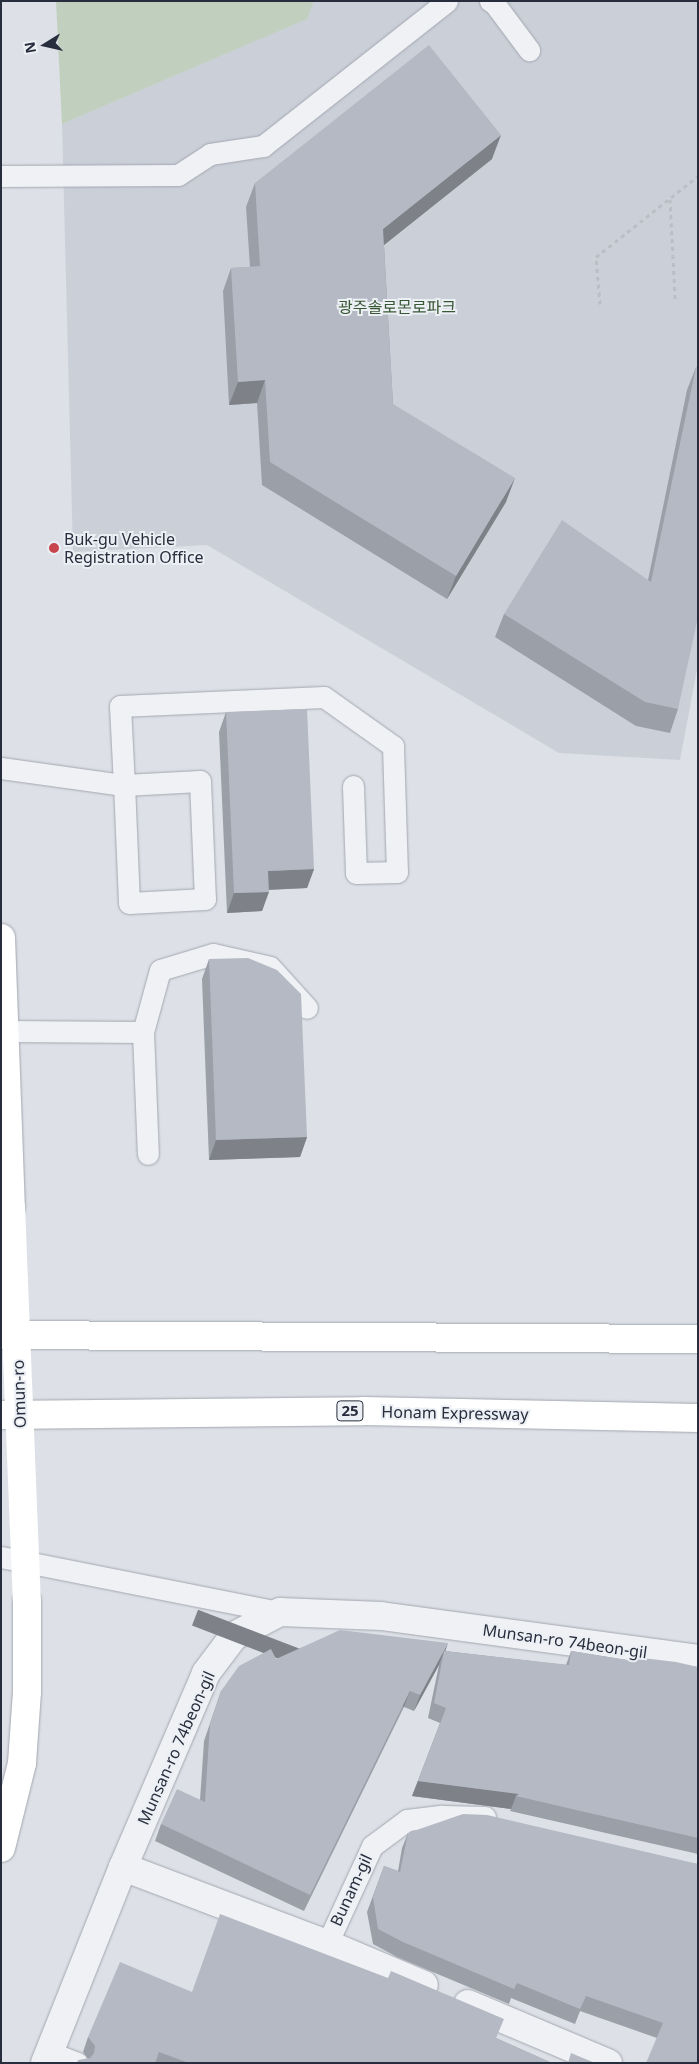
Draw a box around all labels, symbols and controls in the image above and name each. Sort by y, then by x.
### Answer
north arrow [20,20,70,70]
text: N [19,40,40,55]
park label: 광주솔로몬로파크 [338,297,456,317]
place label: Buk-gu Vehicle Registration Office [64,529,204,567]
marker: Buk-gu Vehicle Registration Office [48,542,60,554]
street label: Omun-ro [8,1360,30,1428]
road number: 25 [336,1398,364,1424]
street label: Honam Expressway [381,1402,529,1424]
street label: Munsan-ro 74beon-gil [481,1620,649,1662]
street label: Munsan-ro 74beon-gil [133,1668,219,1828]
street label: Bunam-gil [326,1851,376,1929]

